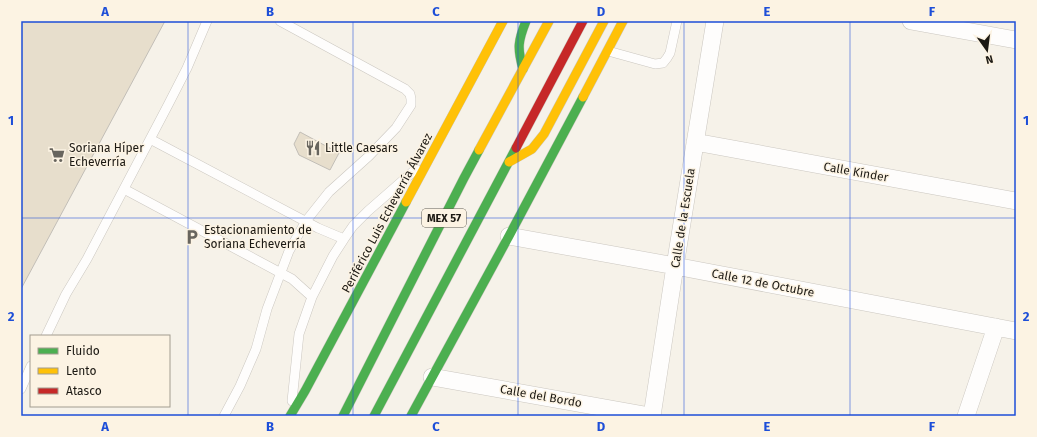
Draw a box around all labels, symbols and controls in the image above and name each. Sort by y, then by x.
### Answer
text: A [100,4,109,19]
text: B [266,4,274,19]
text: C [432,4,440,19]
text: D [597,4,606,19]
text: E [764,4,771,19]
text: F [929,4,936,19]
north arrow [967,30,1007,70]
text: N [984,52,994,66]
text: 1 [8,113,14,128]
text: 1 [1023,113,1029,128]
street label: Periférico Luis Echeverría Álvarez [338,130,435,295]
restaurant icon: Little Caesars [304,139,322,157]
place label: Soriana Híper Echeverría [69,141,144,169]
place label: Little Caesars [325,141,398,155]
supermarket icon: Soriana Híper Echeverría [48,146,66,164]
street label: Calle Kínder [823,159,890,185]
street label: Calle de la Escuela [668,167,698,269]
road number: MEX 57 [422,209,466,227]
place label: Estacionamiento de Soriana Echeverría [204,223,312,251]
parking icon: Estacionamiento de Soriana Echeverría [183,228,201,246]
street label: Calle 12 de Octubre [711,266,815,300]
text: 2 [8,309,15,324]
text: 2 [1023,309,1030,324]
legend [30,335,170,407]
text: Fluido [66,344,100,358]
text: Lento [66,364,96,378]
street label: Calle del Bordo [499,382,583,410]
text: Atasco [66,384,102,398]
text: A [100,419,109,434]
text: B [266,419,274,434]
text: C [432,419,440,434]
text: D [597,419,606,434]
text: E [764,419,771,434]
text: F [929,419,936,434]

